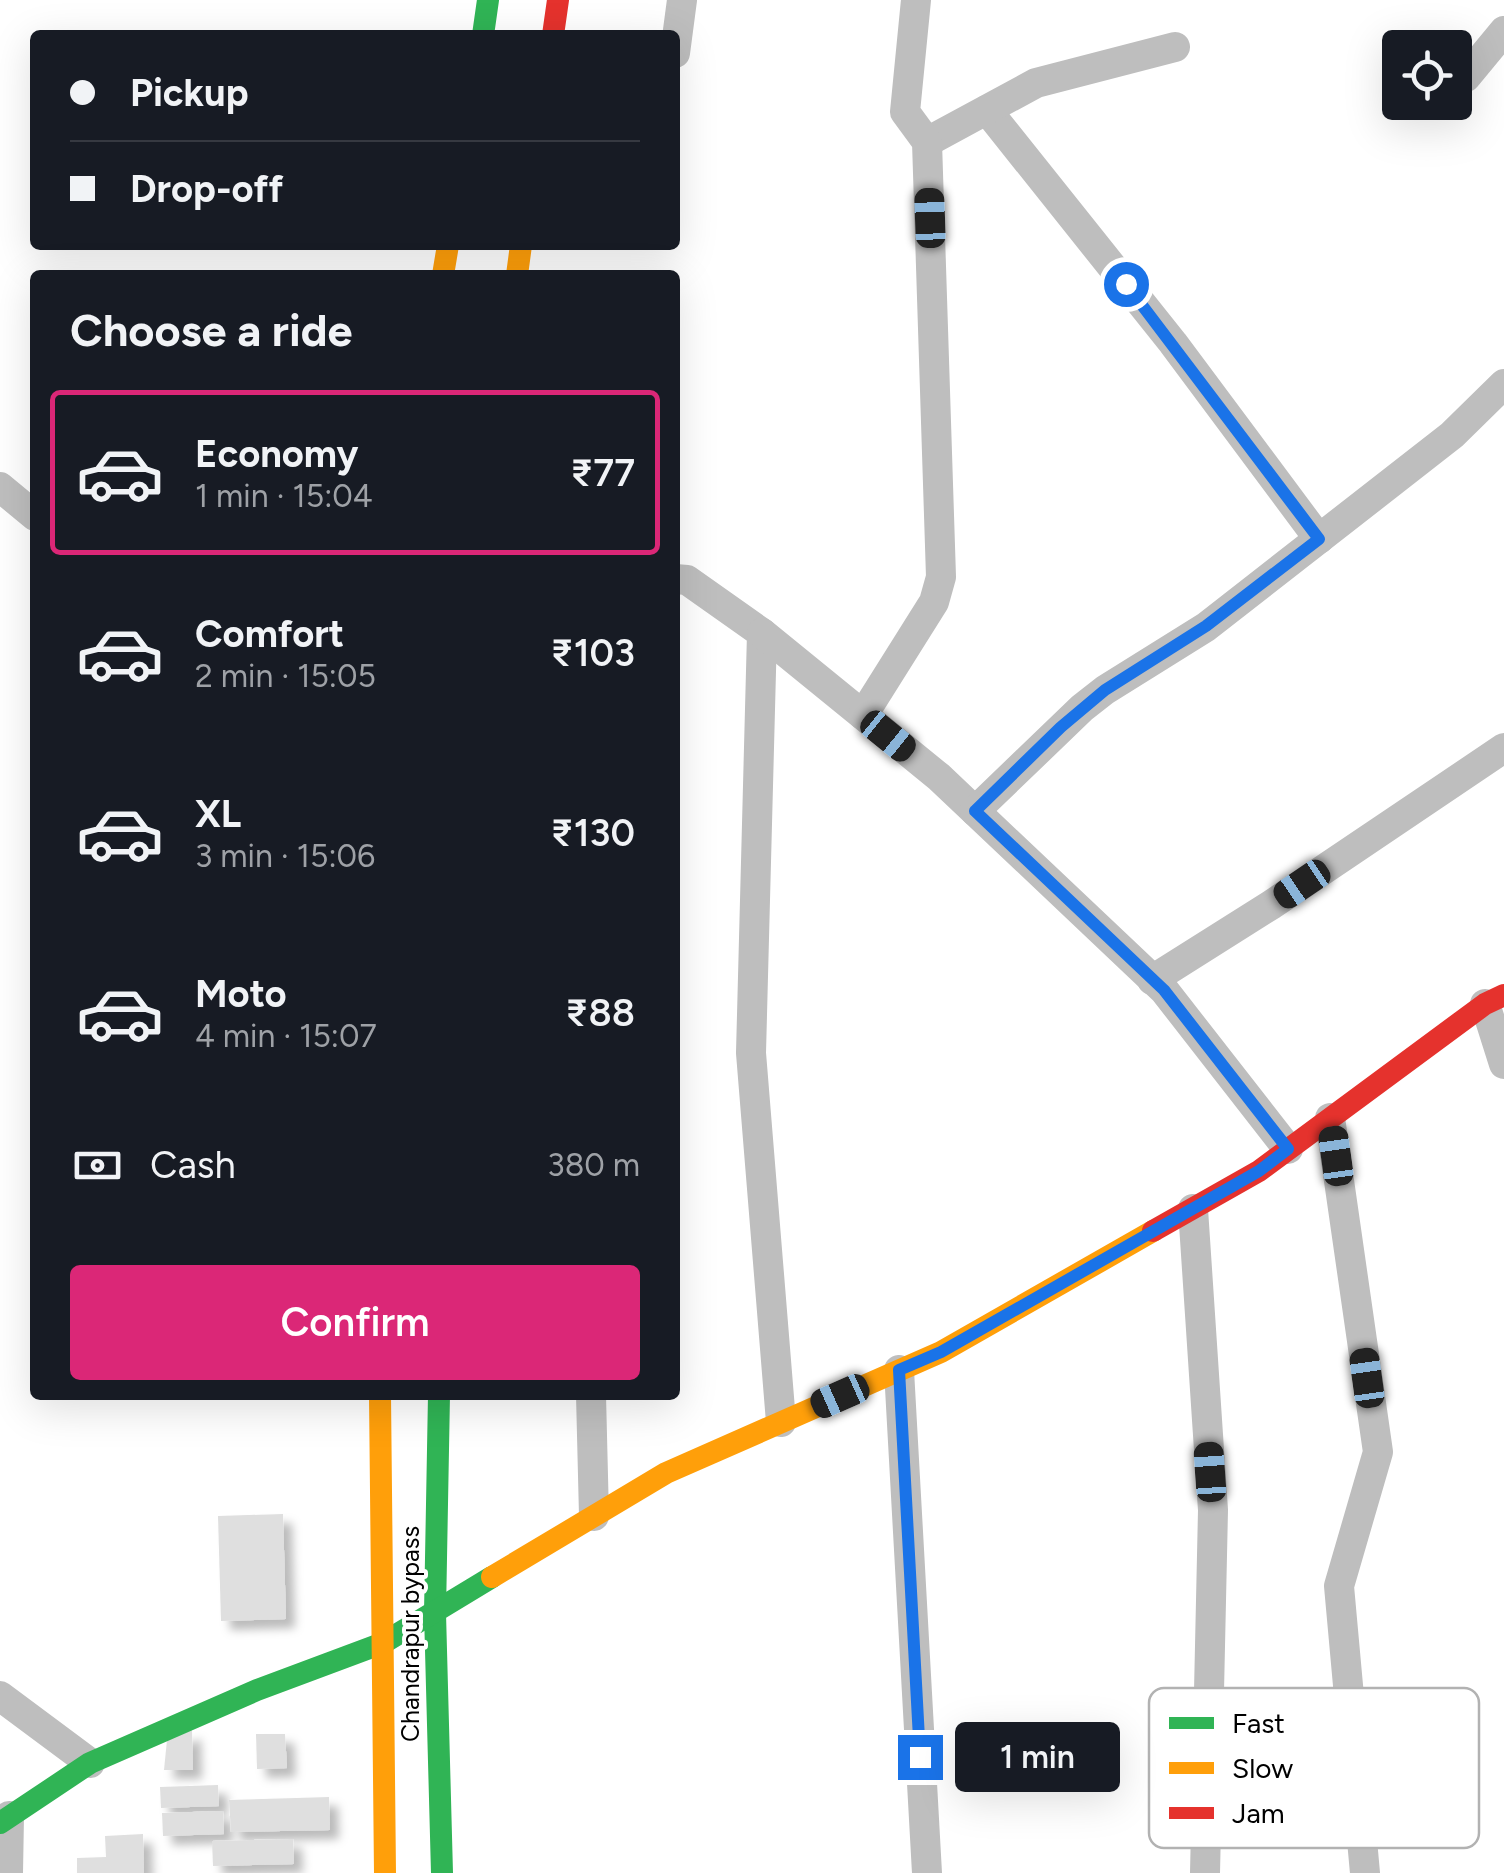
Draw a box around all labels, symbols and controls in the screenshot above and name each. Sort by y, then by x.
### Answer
map controls [1382,30,1472,120]
button: locate [1382,30,1472,120]
text: Pickup [130,70,248,116]
text: Drop-off [130,166,283,212]
car [914,187,946,249]
route start [1104,262,1149,307]
text: Choose a ride [70,303,352,357]
icon: car [75,428,165,518]
text: Economy [195,431,358,477]
text: ₹77 [570,450,635,496]
text: 1 min · 15:04 [195,477,373,515]
icon: car [75,608,165,698]
text: Comfort [195,611,344,657]
text: ₹103 [550,630,635,676]
text: 2 min · 15:05 [195,657,376,695]
car [855,705,921,767]
icon: car [75,788,165,878]
text: XL [195,791,241,837]
text: ₹130 [550,810,635,856]
text: 3 min · 15:06 [195,837,375,875]
car [1269,855,1335,913]
icon: car [75,968,165,1058]
text: Moto [195,971,287,1017]
text: ₹88 [565,990,635,1036]
text: 4 min · 15:07 [195,1017,377,1055]
car [1317,1124,1355,1188]
icon: cash [70,1138,125,1193]
text: Cash [150,1142,236,1188]
text: 380 m [547,1146,640,1184]
button: Confirm [70,1265,640,1380]
car [1348,1346,1386,1410]
car [806,1370,874,1422]
car [1193,1441,1227,1503]
street label: Chandrapur bypass [395,1526,425,1742]
legend [1149,1688,1479,1848]
text: Fast [1232,1706,1285,1740]
callout: 1 min [955,1722,1120,1792]
route end [898,1735,943,1780]
text: 1 min [1000,1738,1075,1776]
text: Slow [1232,1751,1293,1785]
text: Jam [1232,1796,1285,1830]

